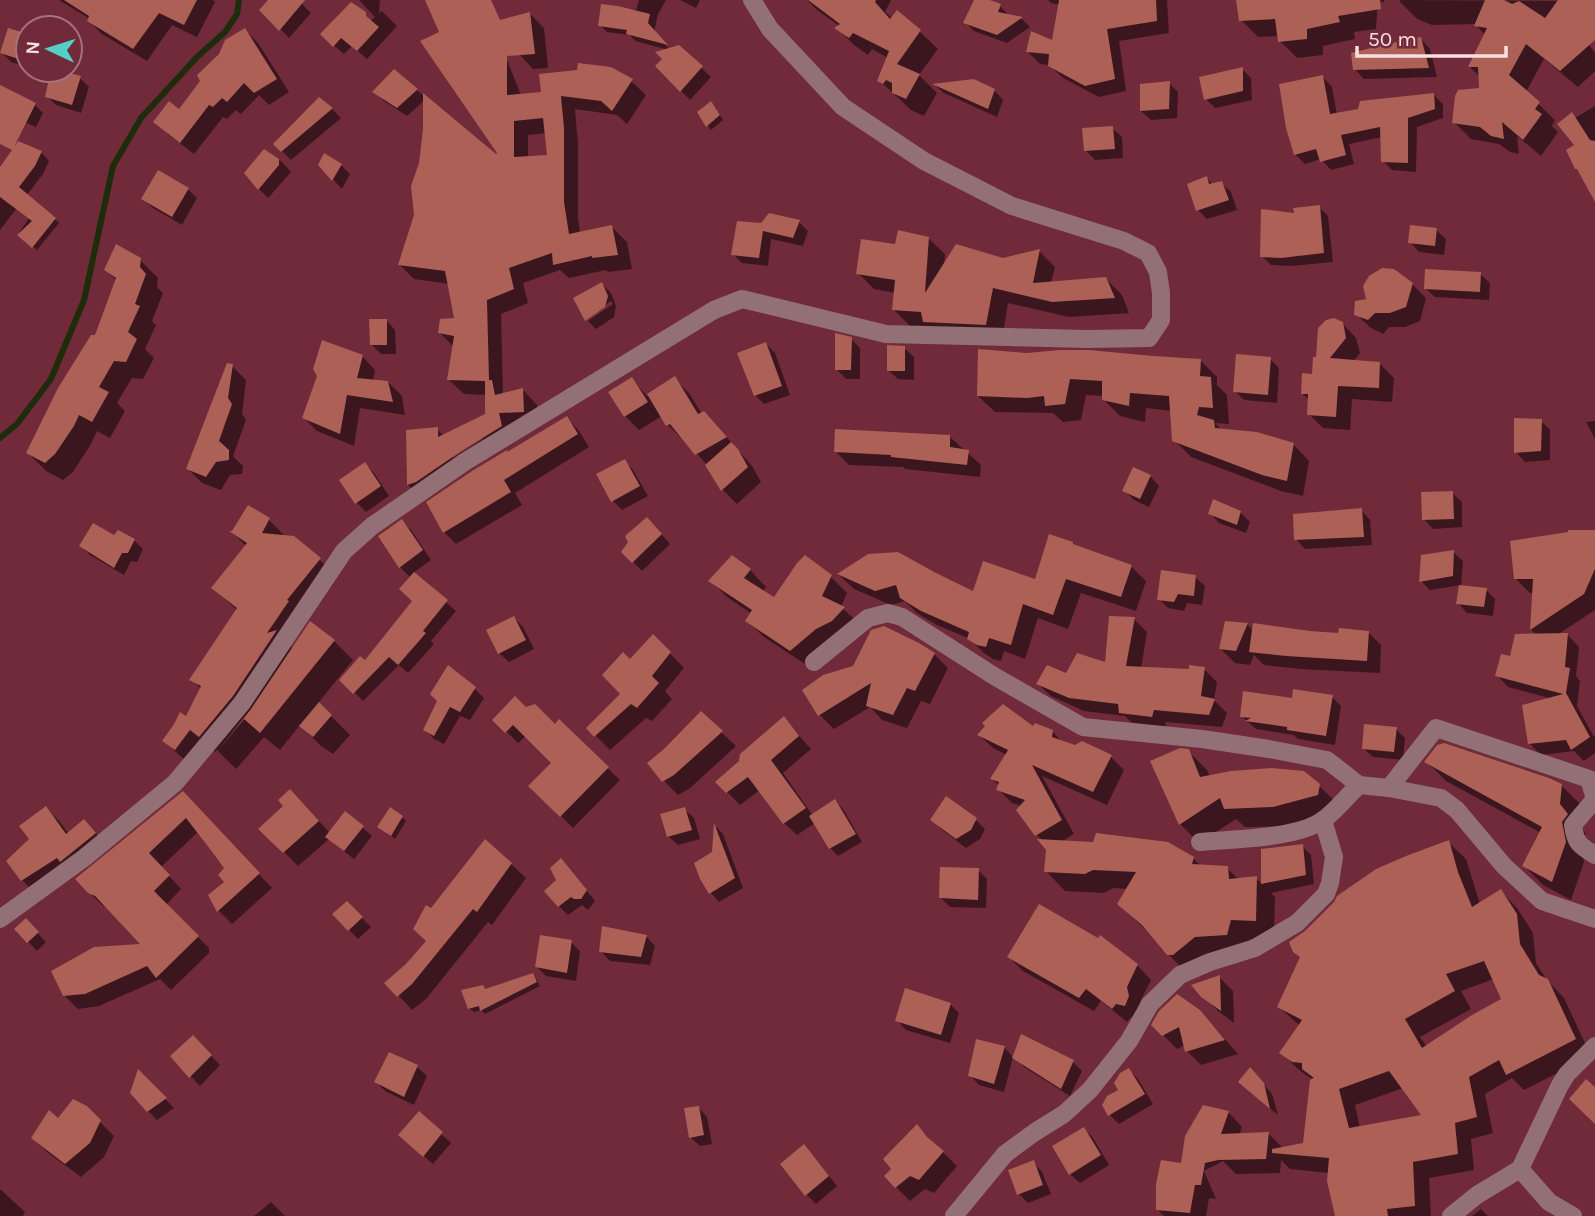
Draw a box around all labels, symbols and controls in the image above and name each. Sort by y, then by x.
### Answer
north arrow [14,14,84,84]
scale bar [1357,14,1506,58]
text: 50 m [1368,27,1417,51]
text: N [22,40,44,55]

